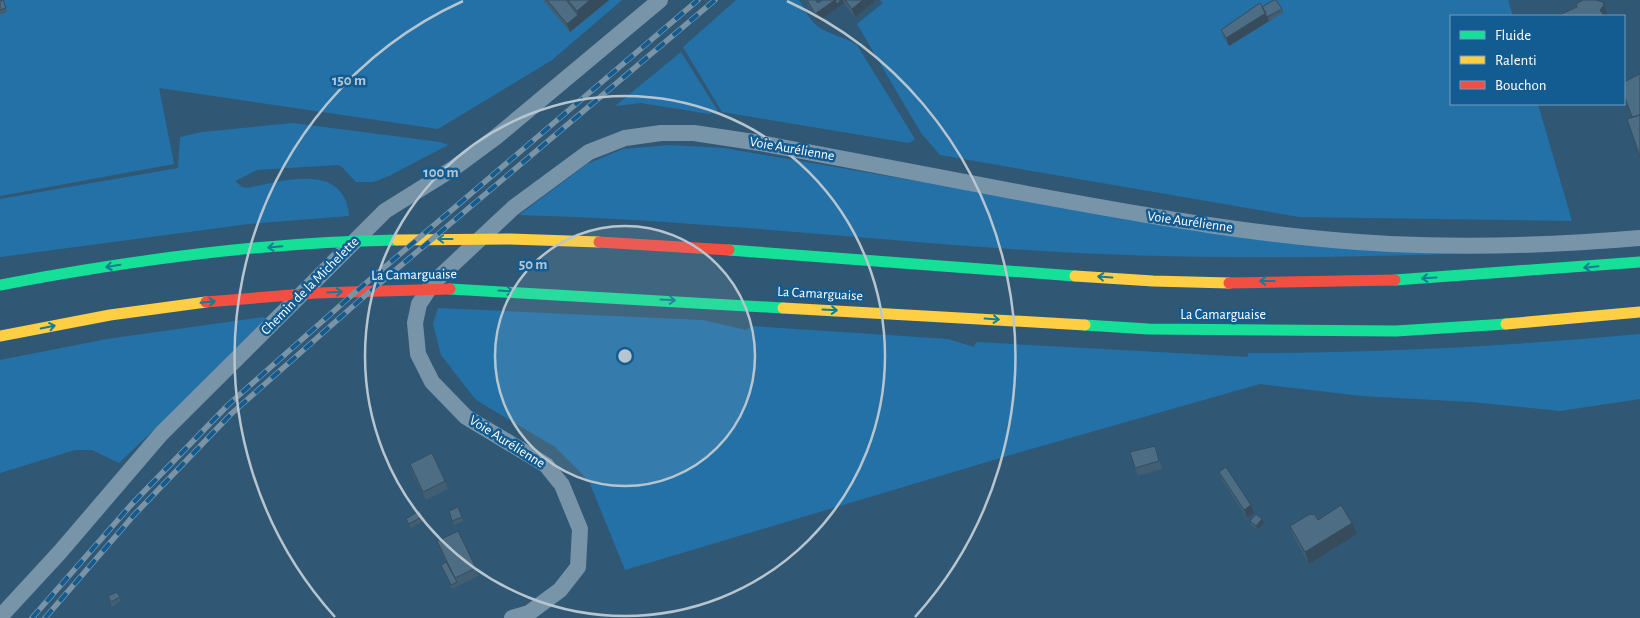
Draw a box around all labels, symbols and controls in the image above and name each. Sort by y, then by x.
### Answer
legend [1450,15,1625,105]
text: Fluide [1495,28,1531,43]
text: Ralenti [1495,53,1537,68]
text: 150 m [332,73,366,88]
text: Bouchon [1495,78,1546,93]
street label: Voie Aurélienne [748,135,836,163]
text: 100 m [423,165,459,180]
street label: Voie Aurélienne [1146,209,1234,235]
street label: Chemin de la Michelette [258,234,362,338]
one-way arrow [437,234,454,244]
one-way arrow [267,242,283,252]
text: 50 m [519,257,547,272]
one-way arrow [106,261,122,271]
one-way arrow [1584,262,1600,272]
street label: La Camarguaise [371,267,457,283]
one-way arrow [1097,273,1113,282]
one-way arrow [1422,274,1438,283]
one-way arrow [1259,276,1276,286]
street label: La Camarguaise [777,285,863,303]
one-way arrow [497,287,513,296]
one-way arrow [327,288,343,297]
one-way arrow [660,296,676,305]
one-way arrow [200,297,216,307]
one-way arrow [822,305,838,314]
street label: La Camarguaise [1180,308,1266,322]
one-way arrow [984,315,1000,324]
one-way arrow [39,321,55,331]
centre of rings [616,347,634,365]
street label: Voie Aurélienne [467,413,547,471]

